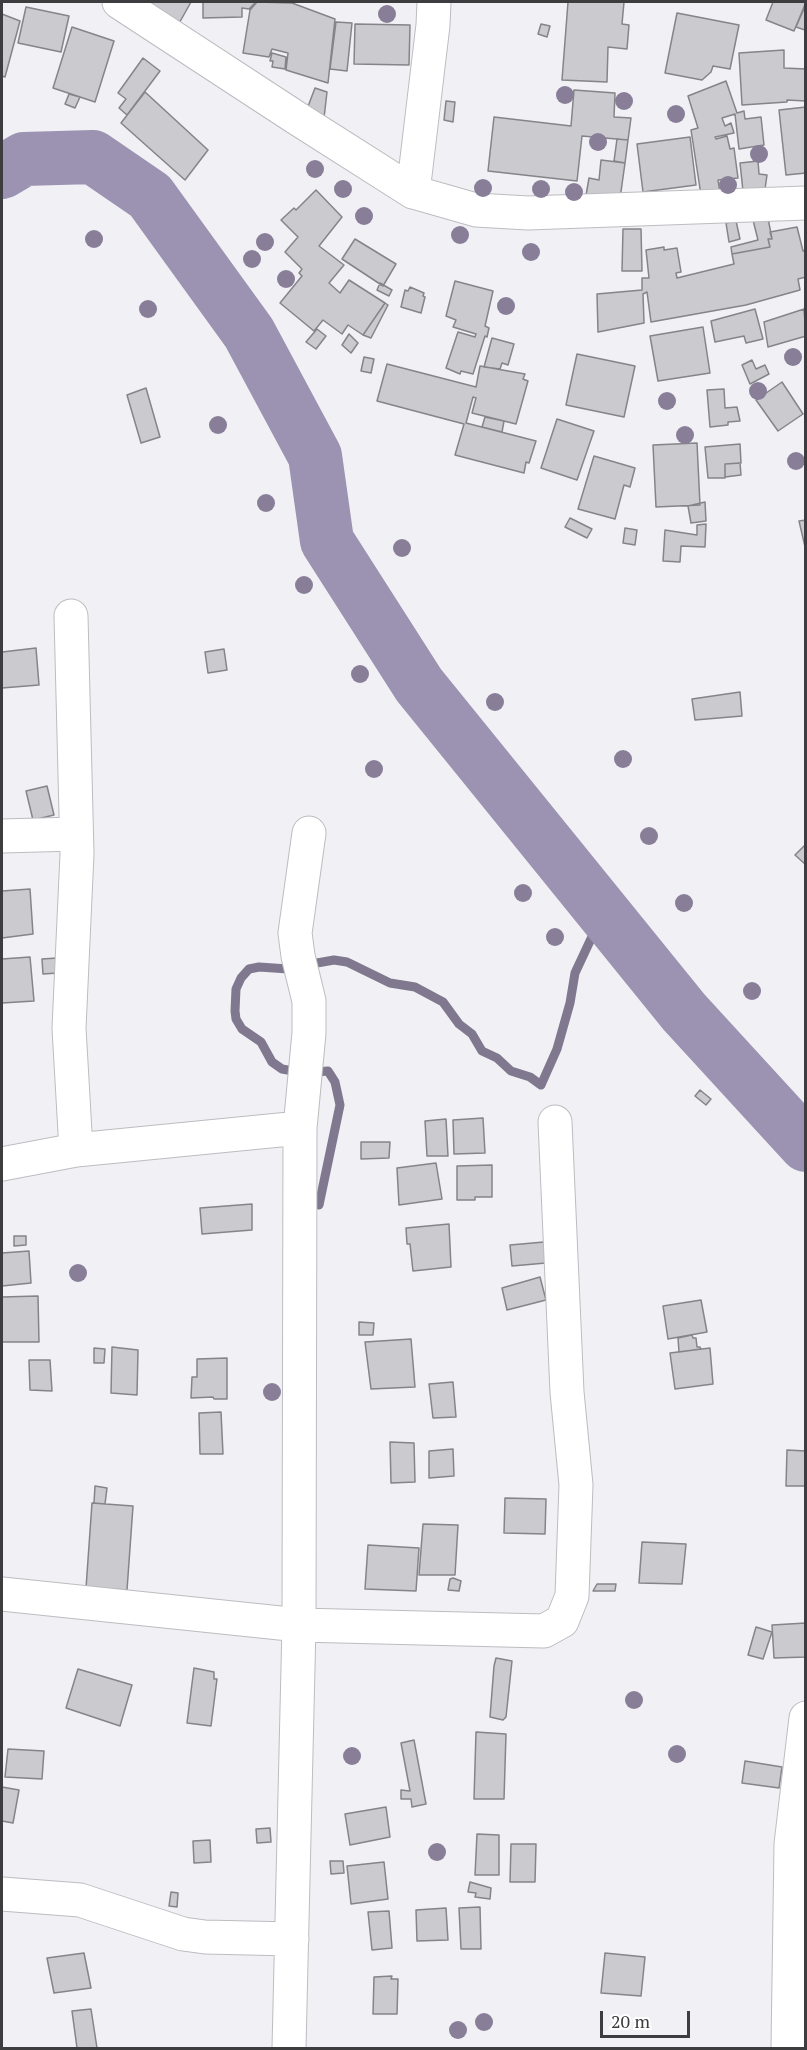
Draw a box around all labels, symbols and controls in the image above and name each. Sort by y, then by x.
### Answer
scale bar [603,1999,693,2037]
text: 20 m [611,2009,650,2033]

